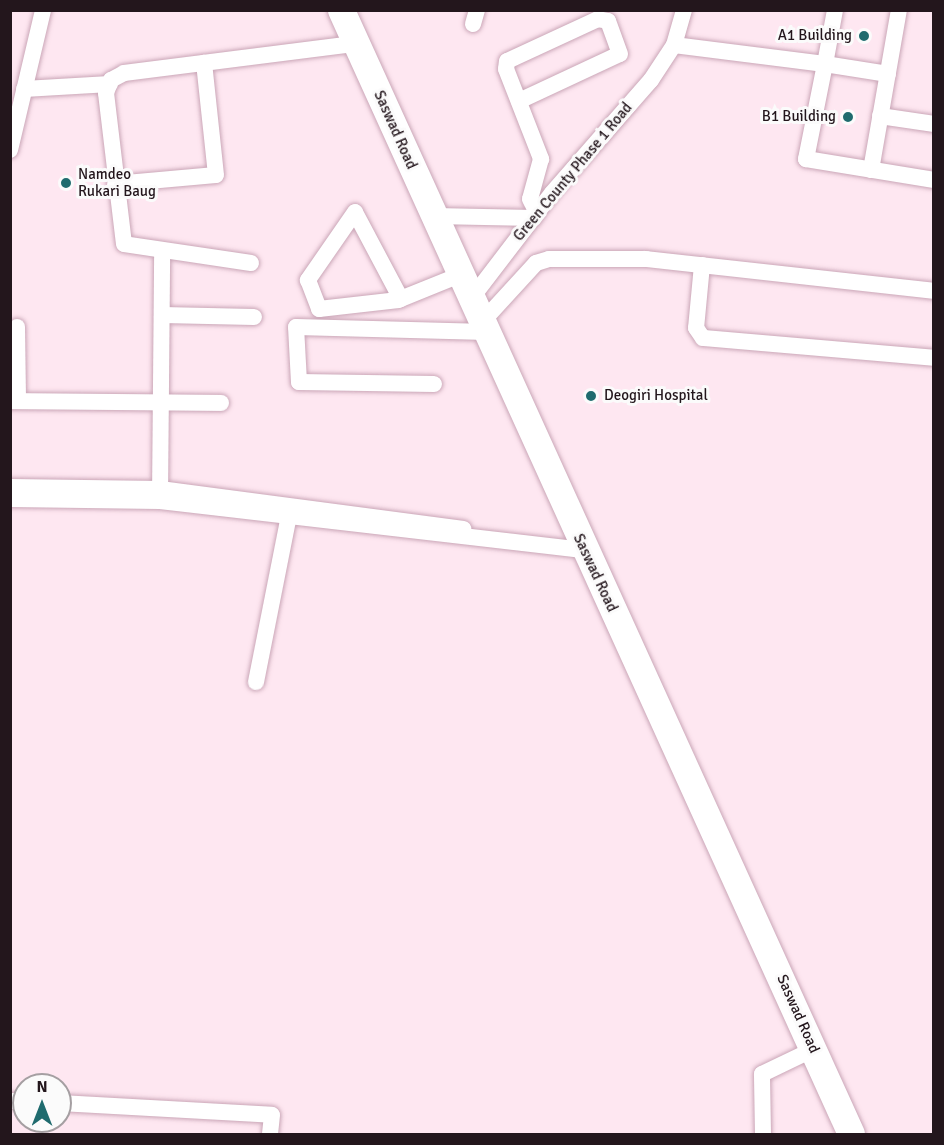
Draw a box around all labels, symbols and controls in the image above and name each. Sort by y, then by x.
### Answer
place label: A1 Building [778,27,852,45]
marker: A1 Building [857,29,871,43]
street label: Saswad Road [370,88,420,172]
street label: Green County Phase 1 Road [510,99,636,245]
place label: B1 Building [762,108,836,126]
marker: B1 Building [841,110,855,124]
place label: Namdeo Rukari Baug [78,165,156,200]
marker: Namdeo Rukari Baug [59,176,73,190]
marker: Deogiri Hospital [582,387,600,405]
place label: Deogiri Hospital [604,387,708,405]
street label: Saswad Road [569,531,621,615]
street label: Saswad Road [773,972,823,1056]
north arrow [12,1073,72,1133]
text: N [36,1077,48,1097]

